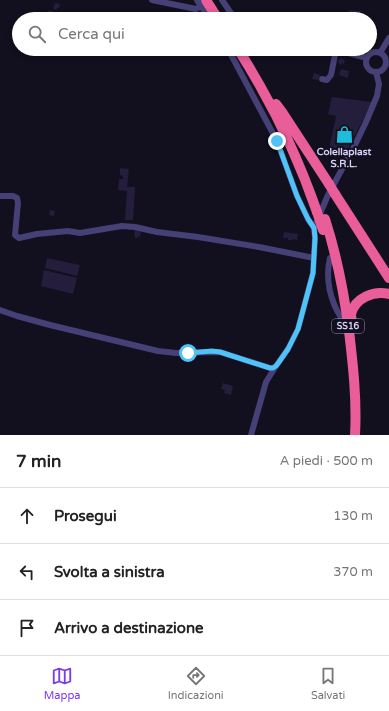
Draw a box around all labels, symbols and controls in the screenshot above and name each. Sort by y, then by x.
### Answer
search box [12,12,377,56]
icon: search [26,23,48,45]
text: Cerca qui [58,25,125,43]
shop icon: Colellaplast S.R.L. [334,124,354,144]
route end [268,132,286,150]
place label: Colellaplast S.R.L. [317,146,371,170]
road number: SS16 [332,319,364,333]
route start [179,344,197,362]
text: 7 min [16,451,61,472]
text: A piedi · 500 m [280,453,373,469]
icon: ahead [16,505,38,527]
text: Prosegui [54,507,117,525]
text: 130 m [333,508,373,524]
icon: left [16,561,38,583]
text: Svolta a sinistra [54,563,165,581]
text: 370 m [333,564,373,580]
icon: arrive [16,617,38,639]
text: Arrivo a destinazione [54,619,204,637]
tab: Mappa [44,665,81,702]
tab: Indicazioni [168,665,224,702]
tab: Salvati [311,665,345,702]

